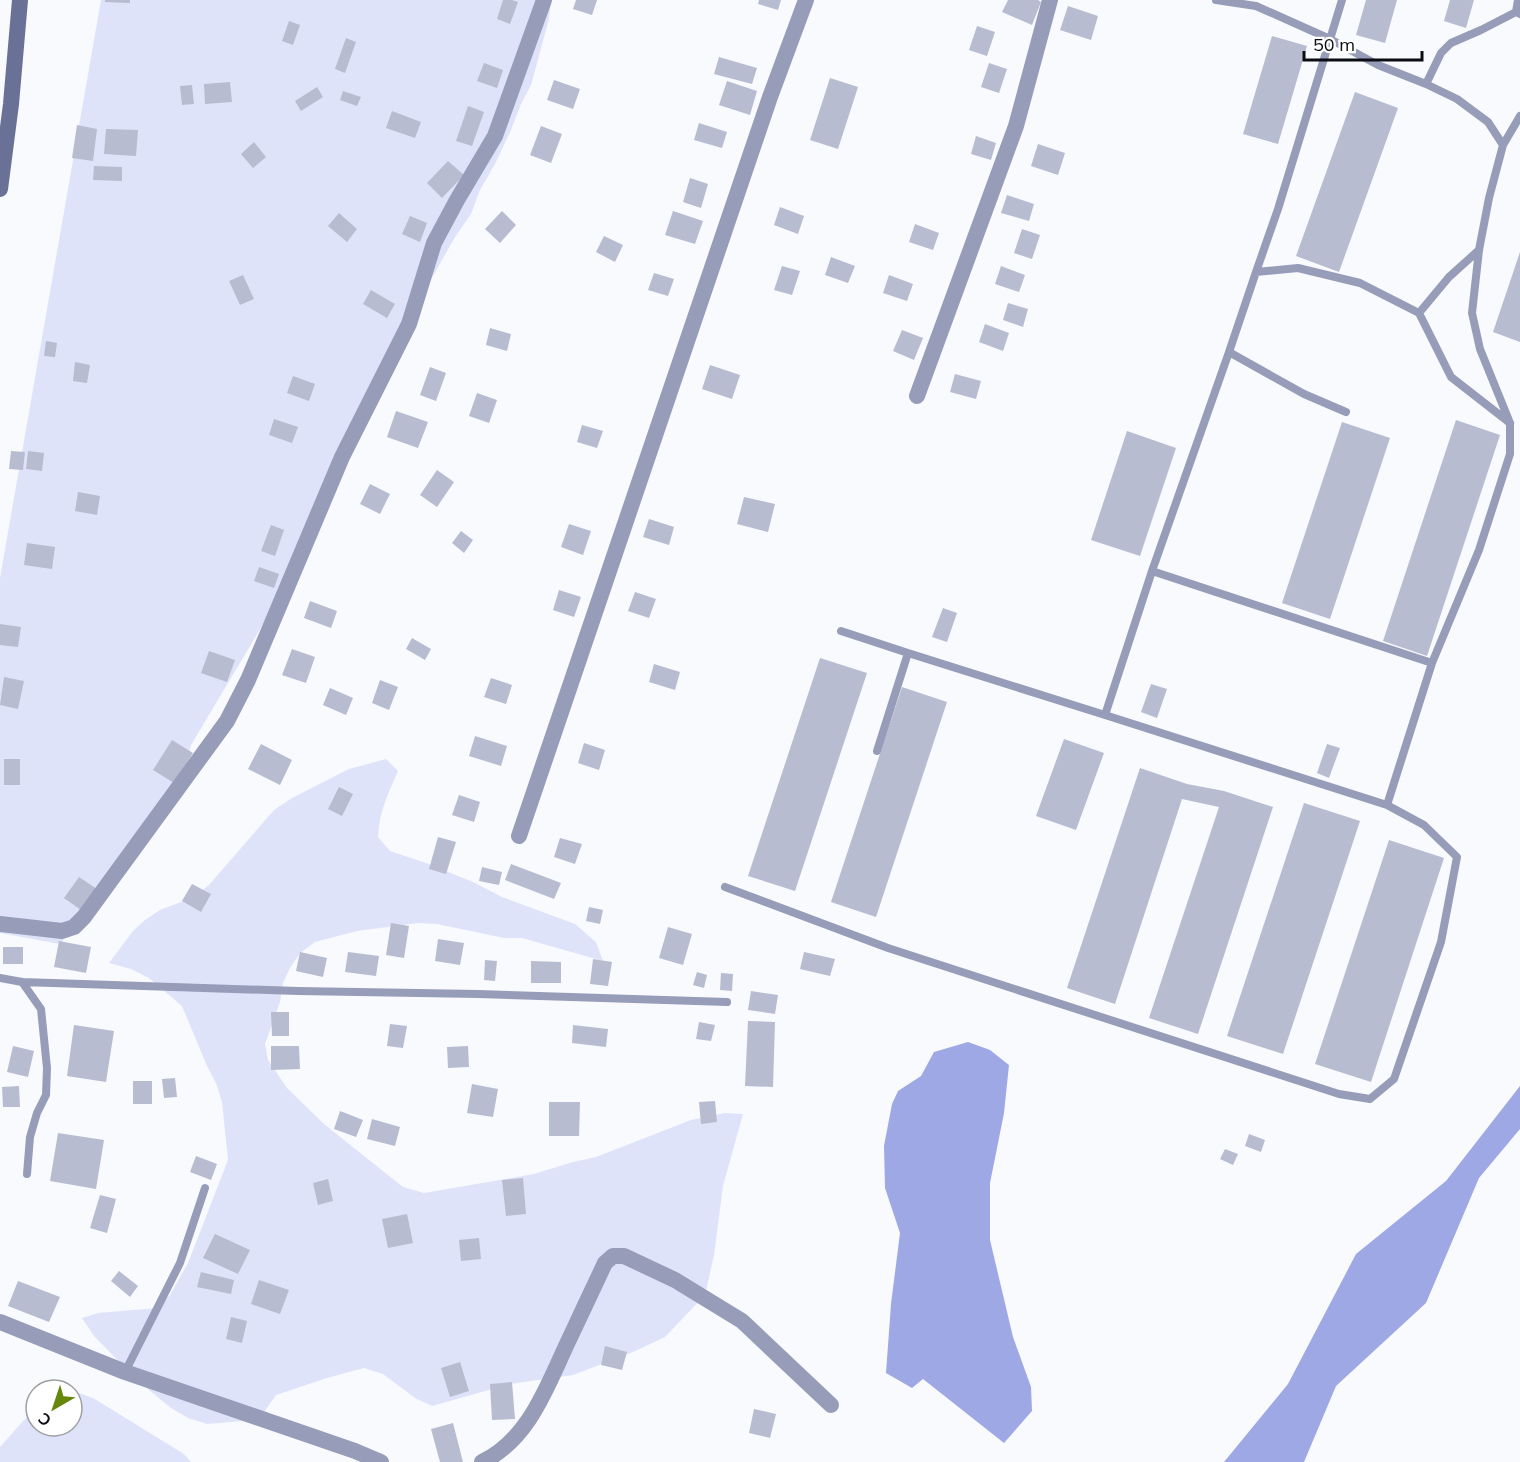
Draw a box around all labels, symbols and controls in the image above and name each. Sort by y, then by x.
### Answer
scale bar [1304,24,1422,62]
text: 50 m [1313,33,1355,56]
north arrow [24,1378,84,1438]
text: С [34,1408,55,1431]

